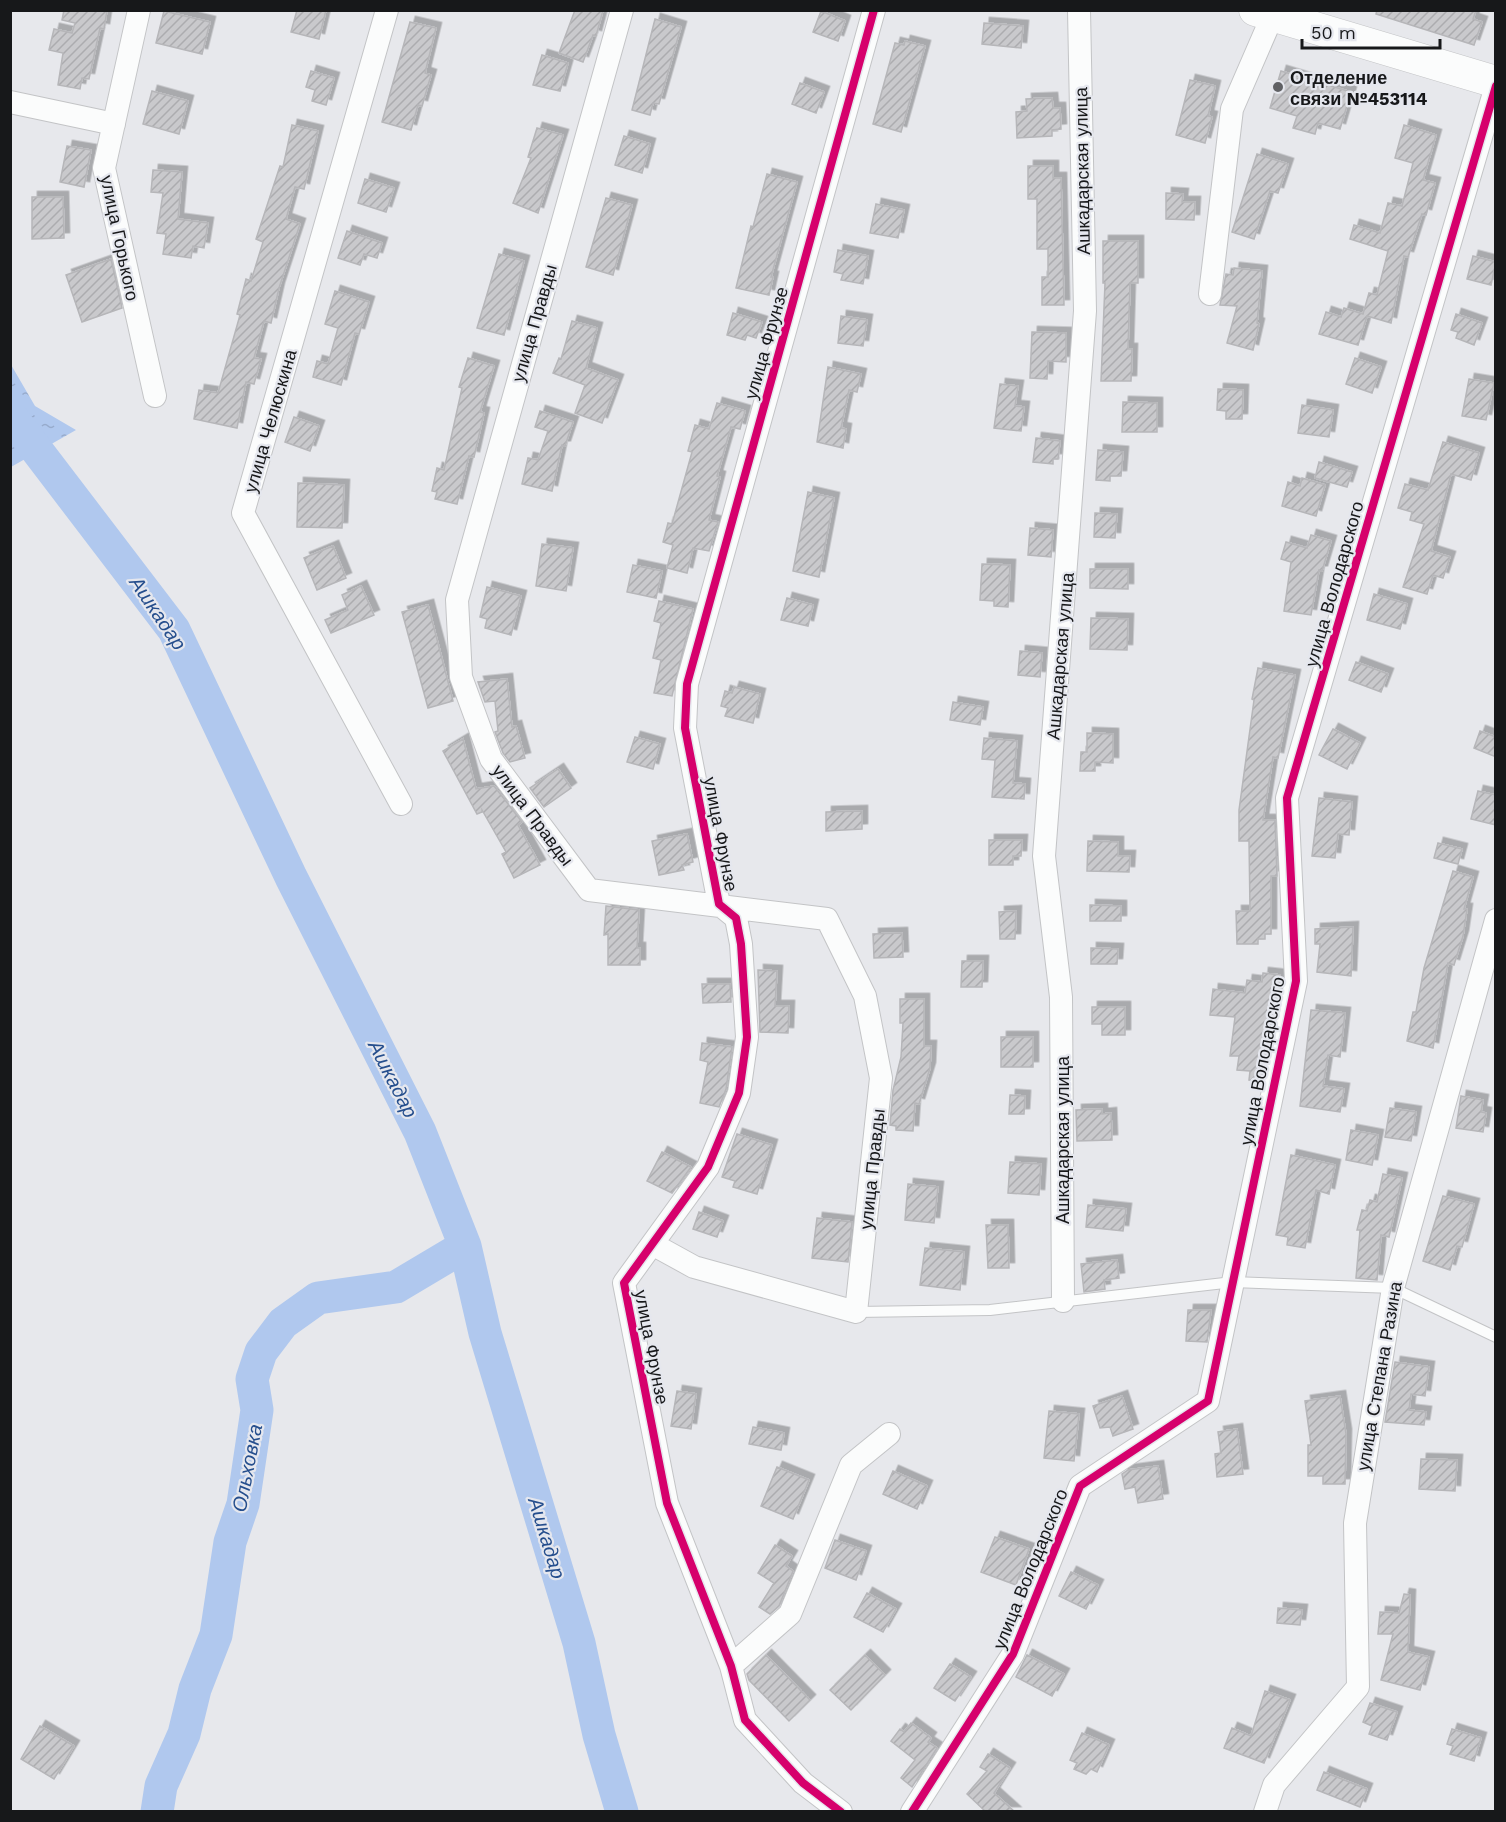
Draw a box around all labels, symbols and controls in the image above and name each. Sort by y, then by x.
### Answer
scale bar [1302,12,1440,50]
text: 50 m [1311,22,1356,43]
place label: Отделение связи №453114 [1290,67,1428,109]
marker: Отделение связи №453114 [1271,80,1285,94]
street label: Ашкадарская улица [1070,86,1094,255]
street label: улица Горького [96,173,144,303]
street label: улица Правды [507,262,561,384]
street label: улица Фрунзе [740,284,792,402]
street label: улица Челюскина [240,346,301,495]
street label: улица Володарского [1300,499,1368,669]
street label: Ашкадарская улица [1042,570,1078,741]
water label: Ашкадар [124,571,191,654]
street label: улица Правды [488,760,578,870]
street label: улица Фрунзе [700,775,742,893]
street label: улица Володарского [1235,975,1289,1147]
water label: Ашкадар [363,1035,423,1122]
street label: Ашкадарская улица [1052,1055,1073,1224]
street label: улица Правды [855,1108,889,1230]
street label: улица Степана Разина [1352,1279,1406,1472]
street label: улица Фрунзе [631,1288,673,1406]
water label: Ольховка [227,1422,267,1514]
street label: улица Володарского [988,1486,1072,1652]
water label: Ашкадар [523,1493,571,1582]

